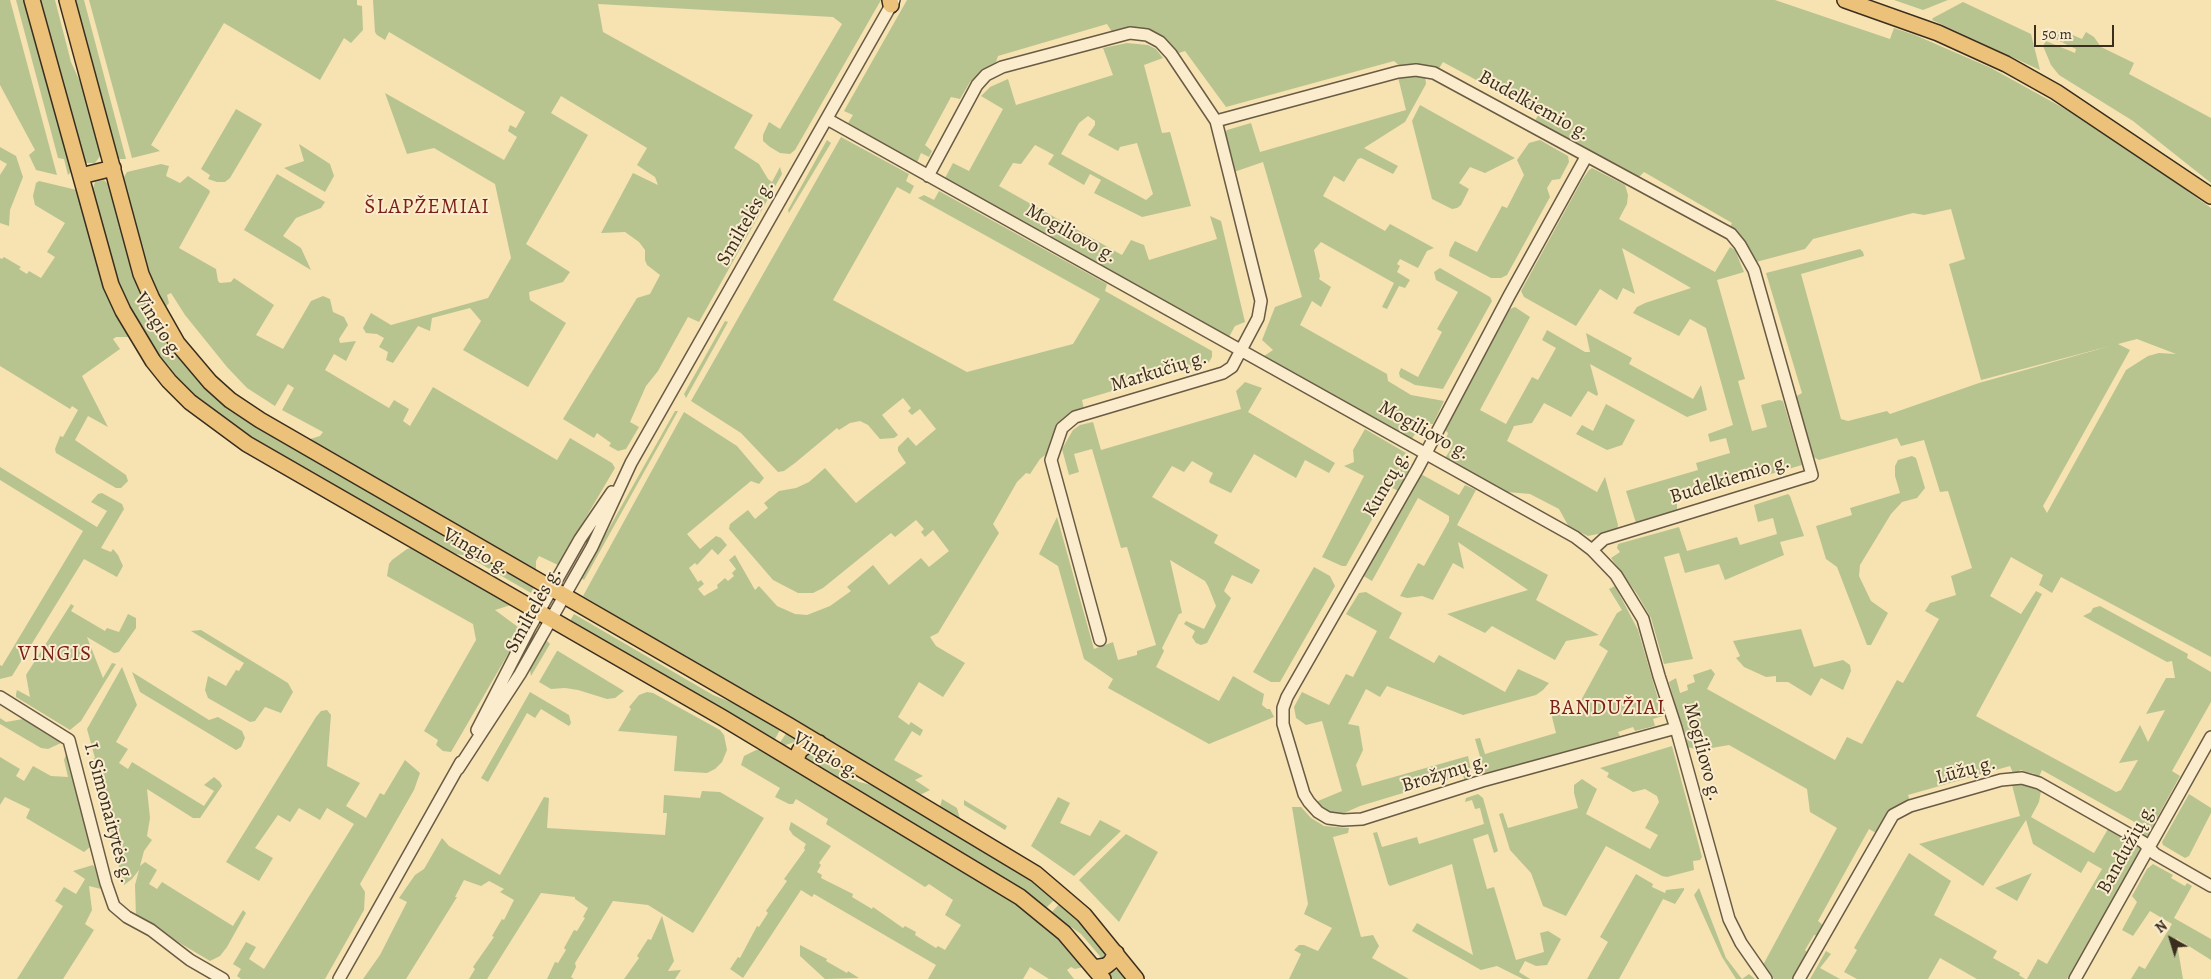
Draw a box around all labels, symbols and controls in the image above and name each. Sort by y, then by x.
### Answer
scale bar [2036,15,2116,47]
text: 50 m [2042,24,2072,44]
street label: Budelkiemio g. [1474,65,1594,147]
street label: Smiltelės g. [712,176,780,270]
district label: ŠLAPŽEMIAI [363,195,491,221]
street label: Mogiliovo g. [1021,199,1121,269]
street label: Vingio g. [128,288,188,364]
street label: Markučių g. [1108,346,1210,398]
street label: Mogiliovo g. [1374,396,1474,466]
street label: Kuncų g. [1358,446,1416,522]
street label: Budelkiemio g. [1667,450,1793,510]
street label: Vingio g. [438,523,514,581]
street label: Smiltelės g. [500,563,568,657]
district label: VINGIS [17,642,93,668]
district label: BANDUŽIAI [1547,696,1667,722]
street label: Mogiliovo g. [1677,700,1727,804]
street label: Vingio g. [788,727,864,785]
street label: I. Simonaitytės g. [78,740,138,886]
street label: Brožynų g. [1399,749,1491,799]
street label: Lūžų g. [1933,752,1999,790]
street label: Bandužių g. [2092,800,2162,898]
north arrow [2146,914,2196,964]
text: N [2151,916,2171,938]

